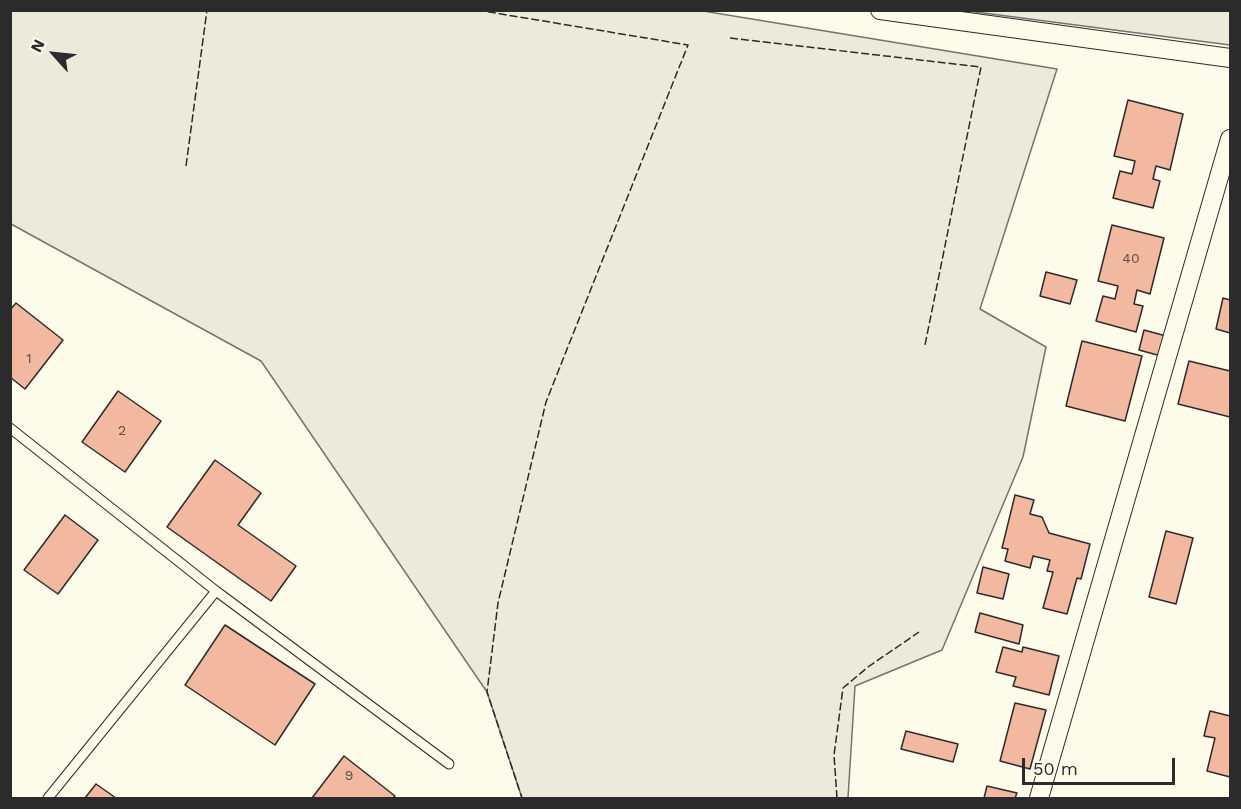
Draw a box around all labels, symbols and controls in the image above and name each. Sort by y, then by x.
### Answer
north arrow [24,24,84,84]
text: N [26,36,49,55]
house number: 40 [1122,251,1140,267]
house number: 1 [26,351,32,367]
house number: 2 [118,423,126,439]
scale bar [1025,746,1178,784]
text: 50 m [1033,758,1078,779]
house number: 9 [345,768,353,784]

